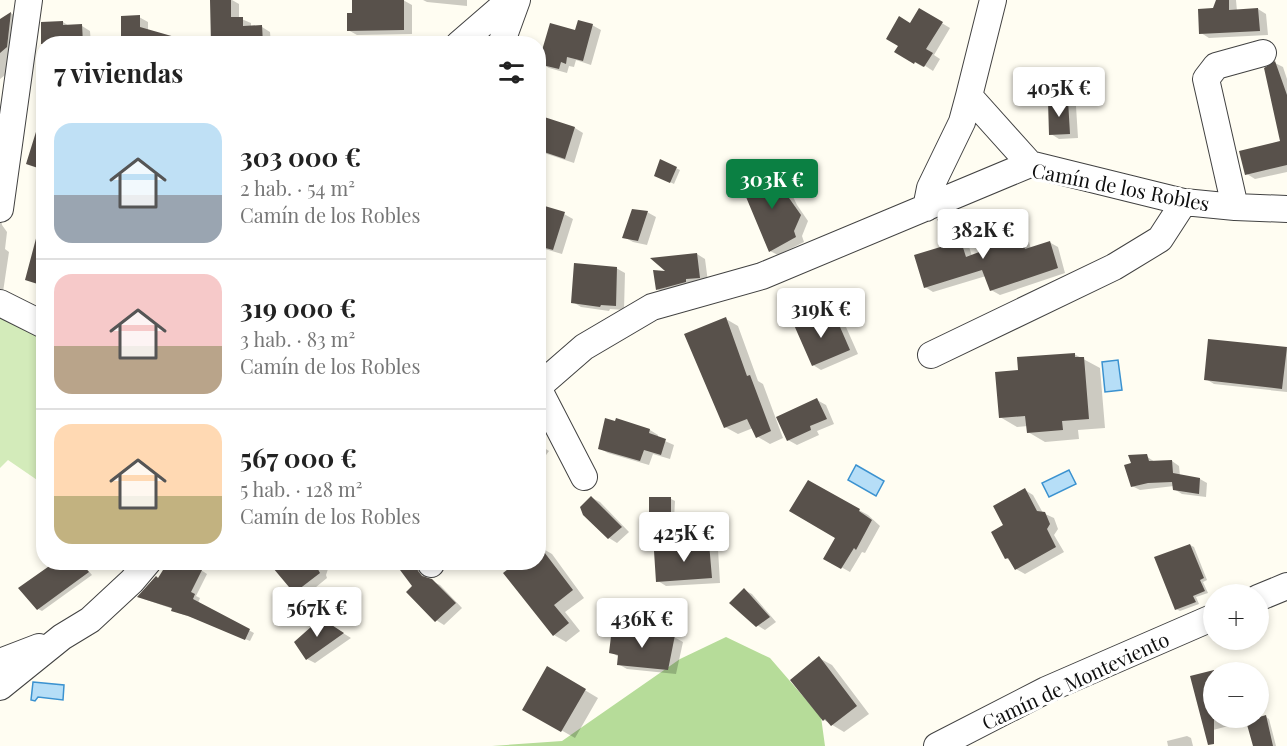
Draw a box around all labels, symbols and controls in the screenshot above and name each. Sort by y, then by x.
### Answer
text: 7 viviendas [54,55,183,90]
icon: filters [495,56,528,89]
pin: 405K € [1010,67,1108,118]
text: 405K € [1027,73,1091,100]
text: 303 000 € [240,139,361,174]
icon: home [102,147,174,219]
street label: Camín de los Robles [1030,156,1212,216]
pin: 303K € [723,159,821,210]
text: 303K € [740,165,804,192]
text: 2 hab. · 54 m² [240,174,355,201]
text: Camín de los Robles [240,201,420,228]
pin: 382K € [934,209,1032,260]
text: 382K € [952,215,1014,242]
pin: 319K € [772,288,870,339]
text: 319 000 € [240,290,356,325]
text: 319K € [791,294,851,321]
icon: home [102,298,174,370]
text: 3 hab. · 83 m² [240,325,355,352]
text: Camín de los Robles [240,352,420,379]
text: 567 000 € [240,440,357,475]
icon: home [102,448,174,520]
text: 5 hab. · 128 m² [240,475,363,502]
text: Camín de los Robles [240,502,420,529]
pin: 425K € [635,512,733,563]
text: 425K € [653,518,715,545]
map controls [1203,584,1269,728]
button: + [1203,584,1269,650]
pin: 567K € [268,587,366,638]
text: 567K € [286,593,348,620]
pin: 436K € [593,598,691,649]
text: 436K € [611,604,673,631]
street label: Camín de Monteviento [977,625,1173,735]
button: − [1203,662,1269,728]

